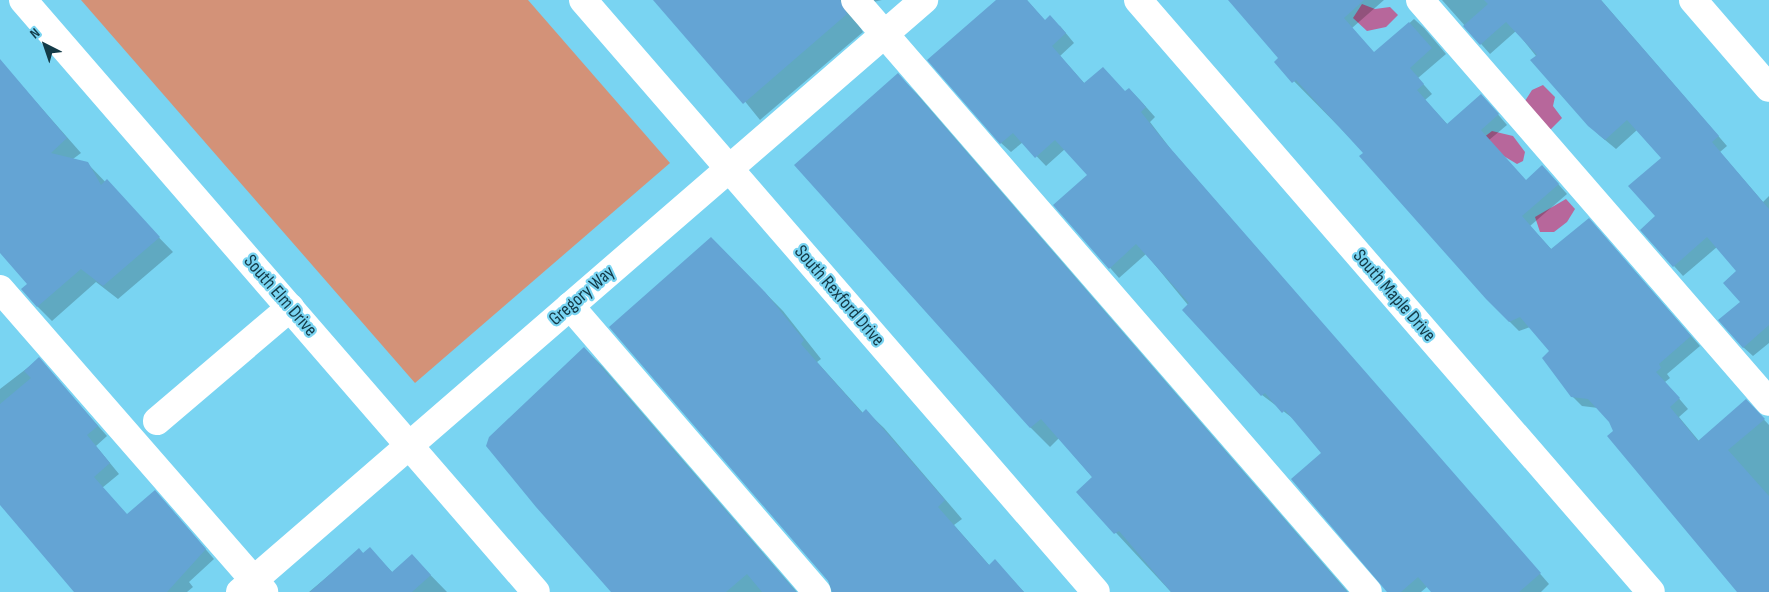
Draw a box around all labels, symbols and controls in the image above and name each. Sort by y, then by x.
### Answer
north arrow [20,20,70,70]
text: N [26,24,43,42]
street label: South Rexford Drive [789,241,889,351]
street label: South Maple Drive [1348,245,1440,347]
street label: South Elm Drive [238,251,322,341]
street label: Gregory Way [544,261,620,331]

